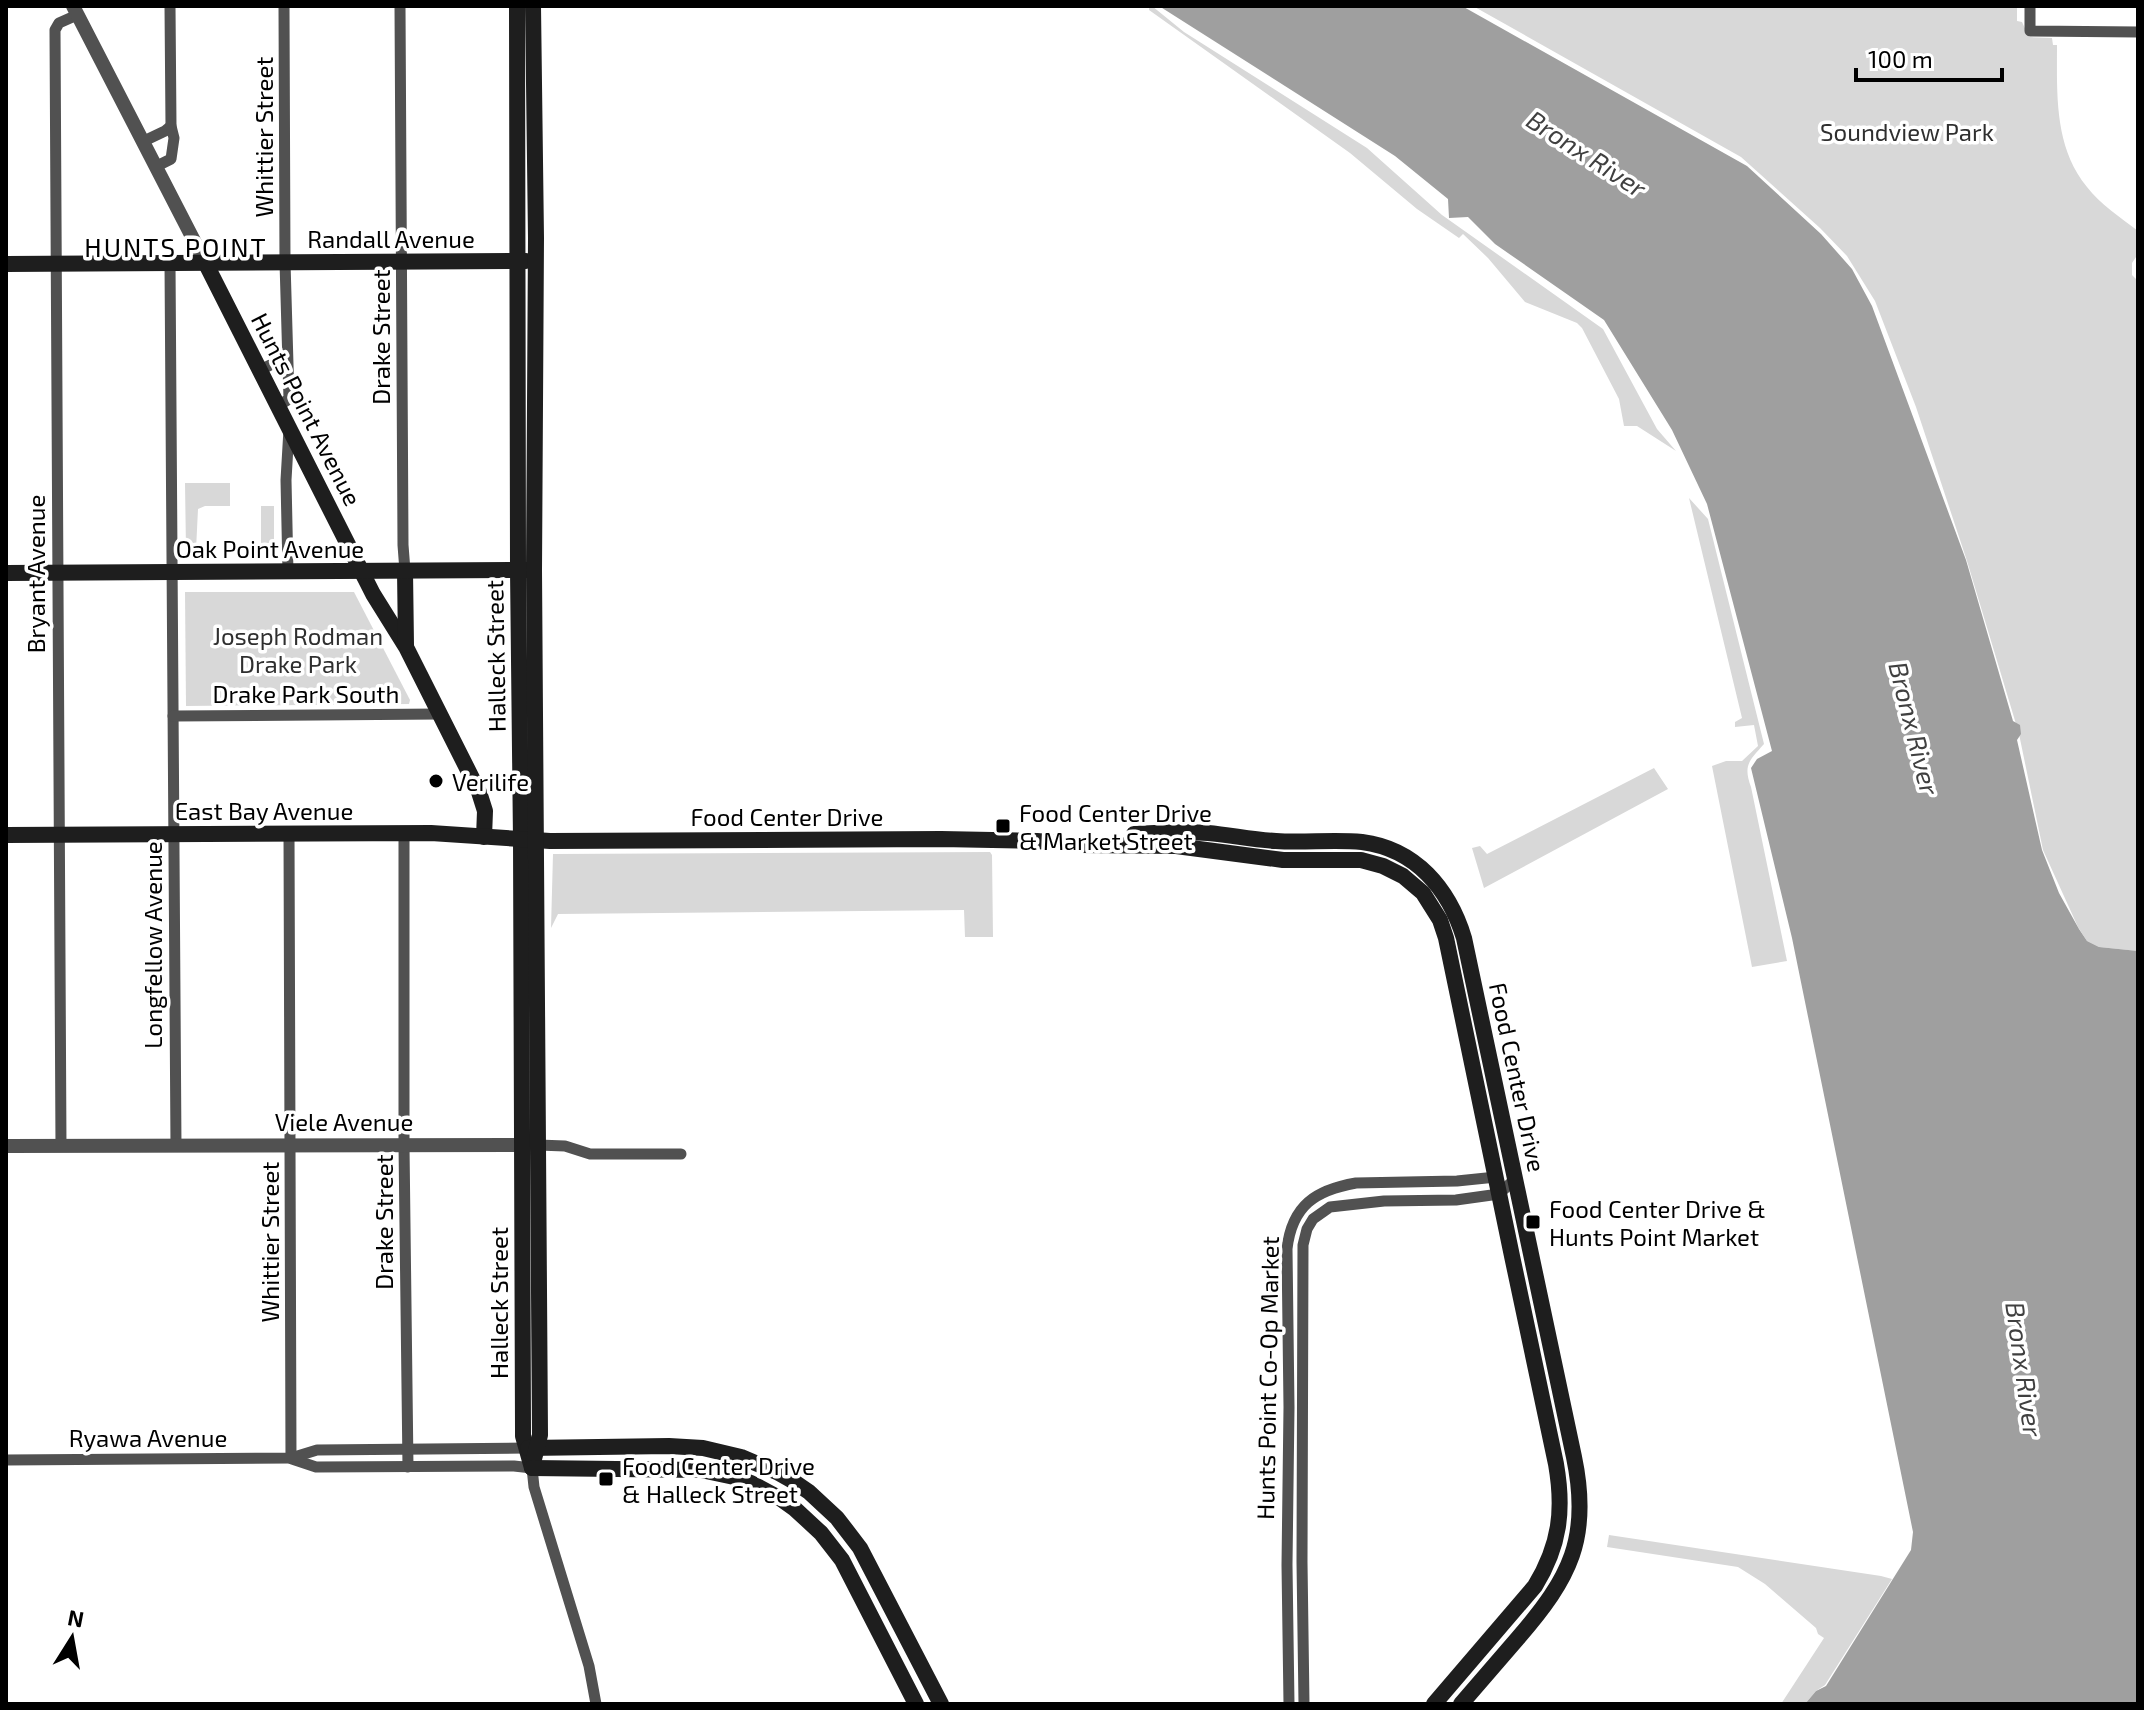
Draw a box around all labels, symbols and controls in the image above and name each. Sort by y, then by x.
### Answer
scale bar [1856,32,2002,82]
text: 100 m [1868,44,1933,73]
street label: Whittier Street [249,57,278,217]
water label: Bronx River [1522,103,1653,203]
park label: Soundview Park [1820,117,1994,146]
street label: Randall Avenue [307,224,475,253]
district label: HUNTS POINT [84,231,268,262]
street label: Drake Street [366,269,395,405]
street label: Hunts Point Avenue [246,308,368,510]
street label: Bryant Avenue [21,495,50,653]
street label: Oak Point Avenue [176,534,364,563]
street label: Halleck Street [479,580,511,732]
park label: Joseph Rodman Drake Park [213,621,383,678]
water label: Bronx River [1884,658,1947,798]
street label: Drake Park South [213,679,399,708]
place label: Verilife [452,767,529,796]
marker: Verilife [427,772,445,790]
street label: East Bay Avenue [175,796,353,825]
place label: Food Center Drive & Market Street [1019,798,1212,855]
street label: Food Center Drive [691,802,883,831]
marker: Food Center Drive & Market Street [994,817,1012,835]
street label: Longfellow Avenue [138,841,167,1049]
street label: Food Center Drive [1484,980,1552,1174]
street label: Viele Avenue [275,1107,413,1136]
street label: Drake Street [369,1154,398,1290]
street label: Whittier Street [255,1162,284,1322]
place label: Food Center Drive & Hunts Point Market [1549,1194,1766,1251]
marker: Food Center Drive & Hunts Point Market [1524,1213,1542,1231]
street label: Halleck Street [484,1227,513,1379]
street label: Hunts Point Co-Op Market [1250,1236,1284,1520]
water label: Bronx River [2000,1300,2050,1439]
street label: Ryawa Avenue [69,1423,227,1452]
place label: Food Center Drive & Halleck Street [622,1451,815,1508]
marker: Food Center Drive & Halleck Street [597,1470,615,1488]
north arrow [32,1598,112,1678]
text: N [66,1603,86,1632]

